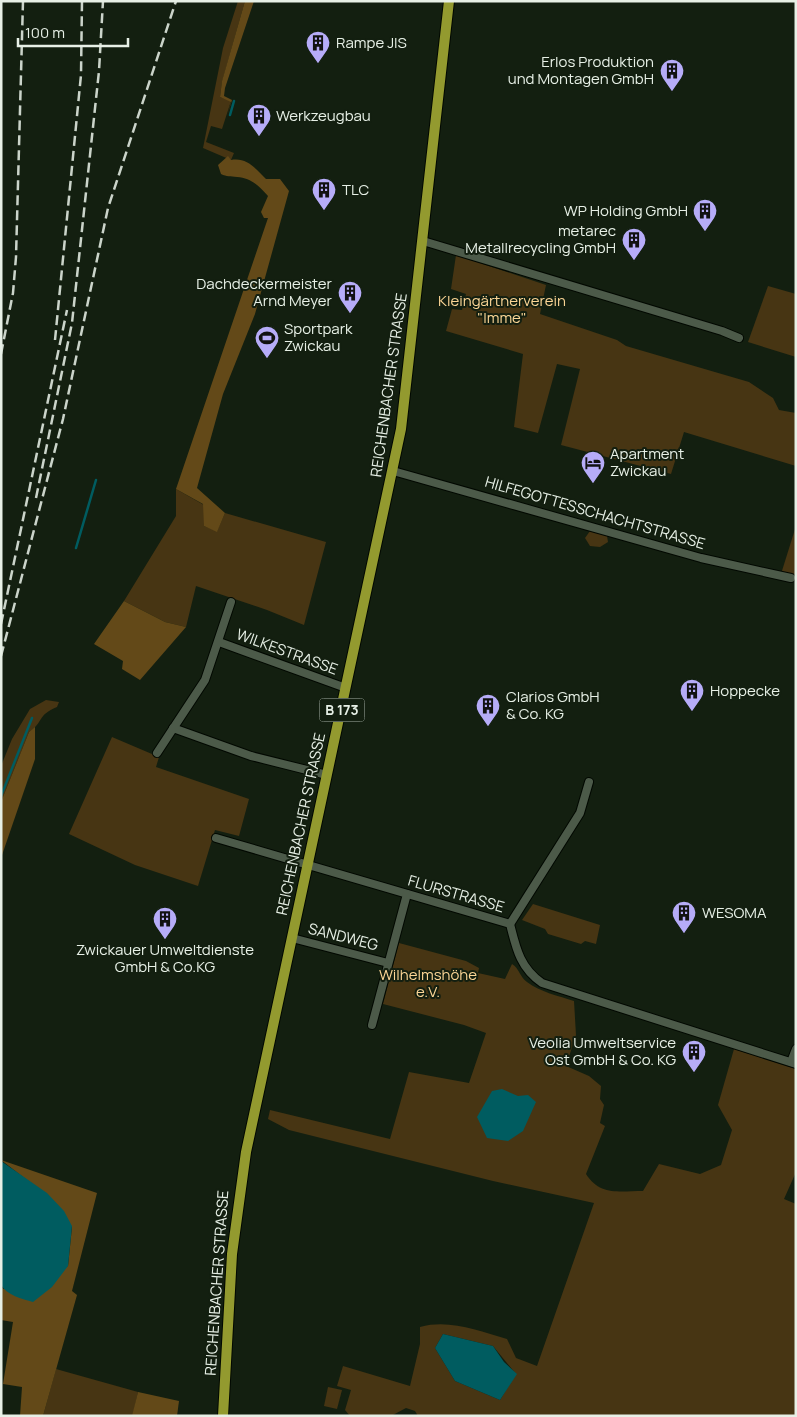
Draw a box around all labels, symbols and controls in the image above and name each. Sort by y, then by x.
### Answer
scale bar [18,15,128,47]
text: 100 m [25,22,65,43]
building icon: Rampe JIS [305,30,331,64]
place label: Rampe JIS [336,32,407,53]
place label: Erlos Produktion und Montagen GmbH [508,51,654,89]
building icon: Erlos Produktion und Montagen GmbH [659,58,685,92]
building icon: Werkzeugbau [246,103,272,137]
place label: Werkzeugbau [276,105,371,126]
building icon: TLC [311,177,337,211]
place label: TLC [342,179,370,200]
building icon: WP Holding GmbH [692,198,718,232]
place label: WP Holding GmbH [564,200,688,221]
place label: metarec Metallrecycling GmbH [465,220,616,258]
building icon: metarec Metallrecycling GmbH [621,227,647,261]
place label: Dachdeckermeister Arnd Meyer [196,273,333,311]
building icon: Dachdeckermeister Arnd Meyer [337,280,363,314]
park label: Kleingärtnerverein "Imme" [438,290,566,328]
street label: REICHENBACHER STRASSE [365,291,412,478]
place label: Sportpark Zwickau [284,318,353,356]
sports icon: Sportpark Zwickau [254,325,280,359]
place label: Apartment Zwickau [610,443,684,481]
hotel icon: Apartment Zwickau [580,450,606,484]
street label: HILFEGOTTESSCHACHTSTRASSE [483,471,708,554]
street label: WILKESTRASSE [234,623,341,680]
building icon: Hoppecke [679,678,705,712]
place label: Hoppecke [710,680,780,701]
place label: Clarios GmbH & Co. KG [506,686,600,724]
building icon: Clarios GmbH & Co. KG [475,693,501,727]
road number: B 173 [320,698,364,722]
street label: REICHENBACHER STRASSE [271,731,330,917]
street label: FLURSTRASSE [406,870,507,917]
building icon: WESOMA [671,900,697,934]
place label: WESOMA [702,902,767,923]
building icon: Zwickauer Umweltdienste GmbH & Co.KG [152,906,178,940]
street label: SANDWEG [306,918,381,955]
place label: Zwickauer Umweltdienste GmbH & Co.KG [76,939,254,977]
park label: Wilhelmshöhe e.V. [379,964,477,1002]
place label: Veolia Umweltservice Ost GmbH & Co. KG [529,1032,676,1070]
building icon: Veolia Umweltservice Ost GmbH & Co. KG [681,1039,707,1073]
street label: REICHENBACHER STRASSE [200,1190,233,1376]

